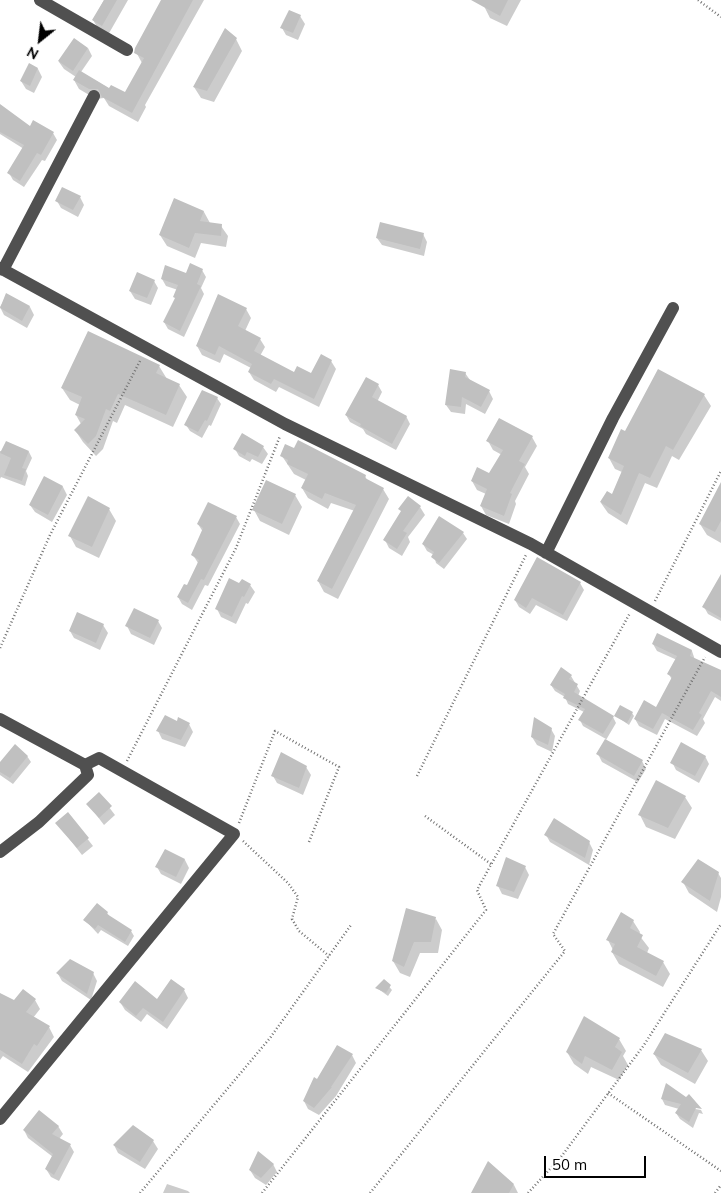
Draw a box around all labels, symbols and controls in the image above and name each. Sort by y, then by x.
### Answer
north arrow [15,15,65,65]
text: N [24,43,42,64]
scale bar [546,1146,648,1178]
text: 50 m [552,1155,587,1174]

